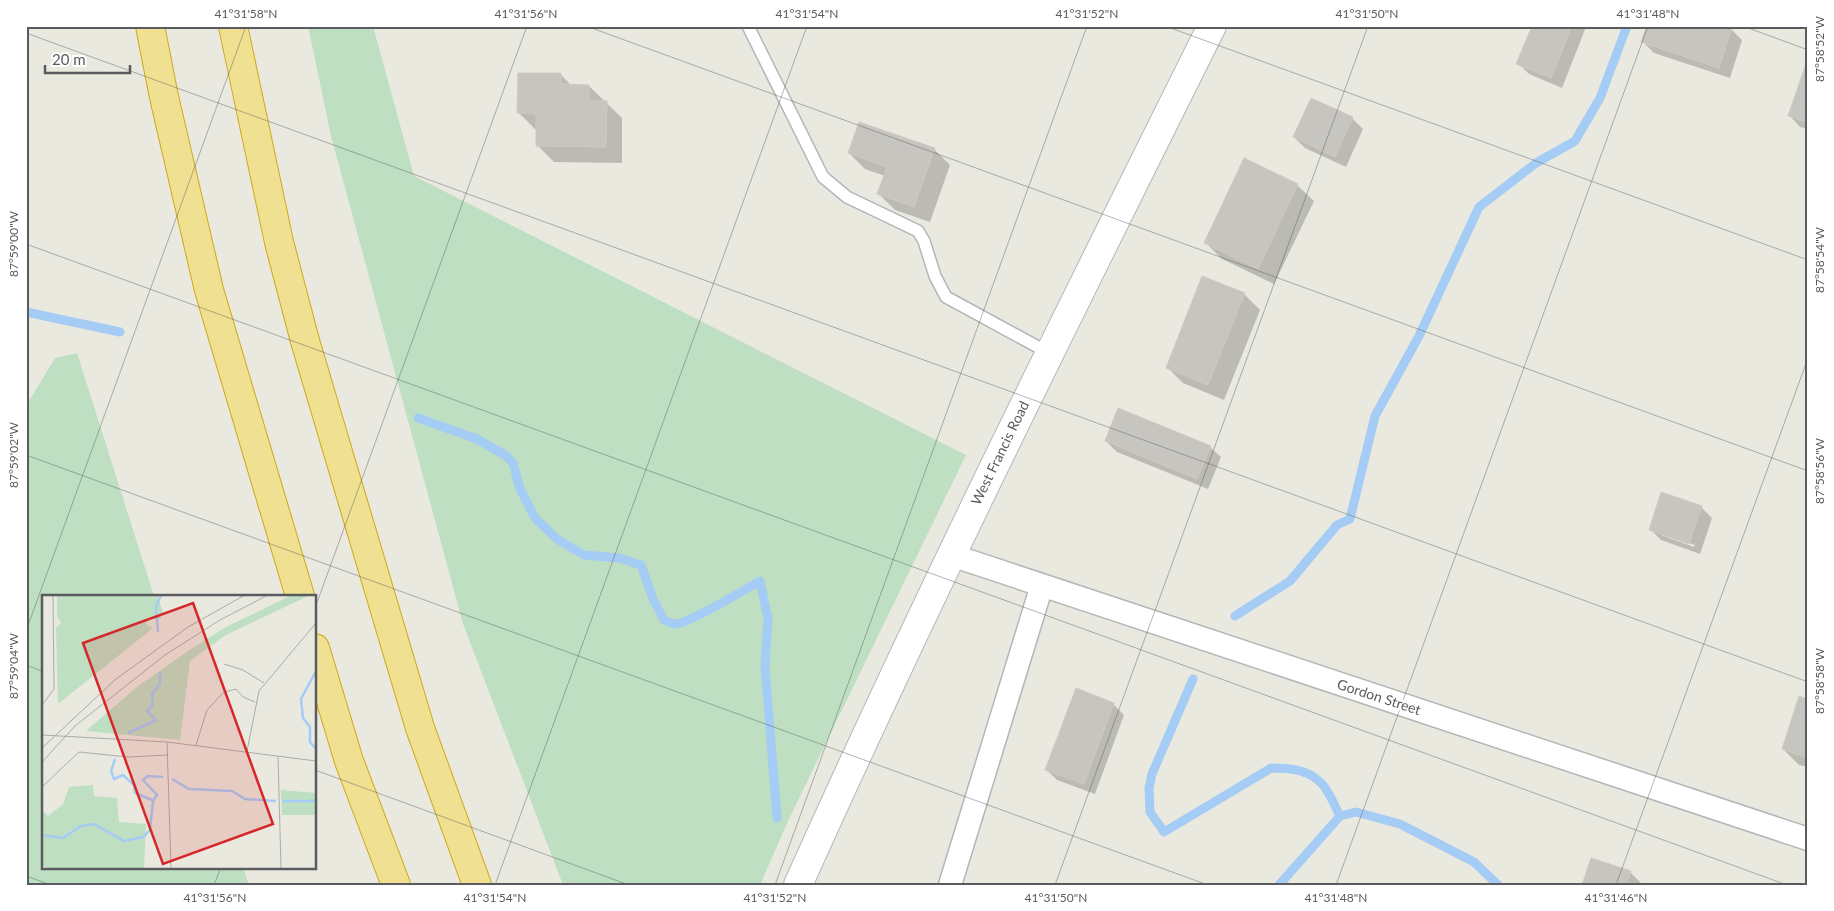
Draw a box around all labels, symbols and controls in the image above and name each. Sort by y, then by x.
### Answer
text: 41°31'58"N [215,6,277,21]
text: 41°31'56"N [495,6,557,21]
text: 41°31'54"N [776,6,838,21]
text: 41°31'52"N [1056,6,1118,21]
text: 41°31'50"N [1336,6,1398,21]
text: 41°31'48"N [1617,6,1679,21]
text: 87°58'52"W [1812,15,1827,82]
scale bar [45,42,130,74]
text: 20 m [52,50,86,68]
text: 87°59'00"W [6,210,21,277]
text: 87°58'54"W [1812,226,1827,293]
street label: West Francis Road [967,398,1032,508]
text: 87°59'02"W [6,421,21,488]
text: 87°58'56"W [1812,437,1827,504]
inset map [42,595,316,868]
text: 87°59'04"W [6,632,21,699]
text: 87°58'58"W [1812,647,1827,714]
street label: Gordon Street [1335,675,1423,718]
text: 41°31'56"N [184,890,246,905]
text: 41°31'54"N [464,890,526,905]
text: 41°31'52"N [744,890,806,905]
text: 41°31'50"N [1025,890,1087,905]
text: 41°31'48"N [1305,890,1367,905]
text: 41°31'46"N [1585,890,1647,905]

